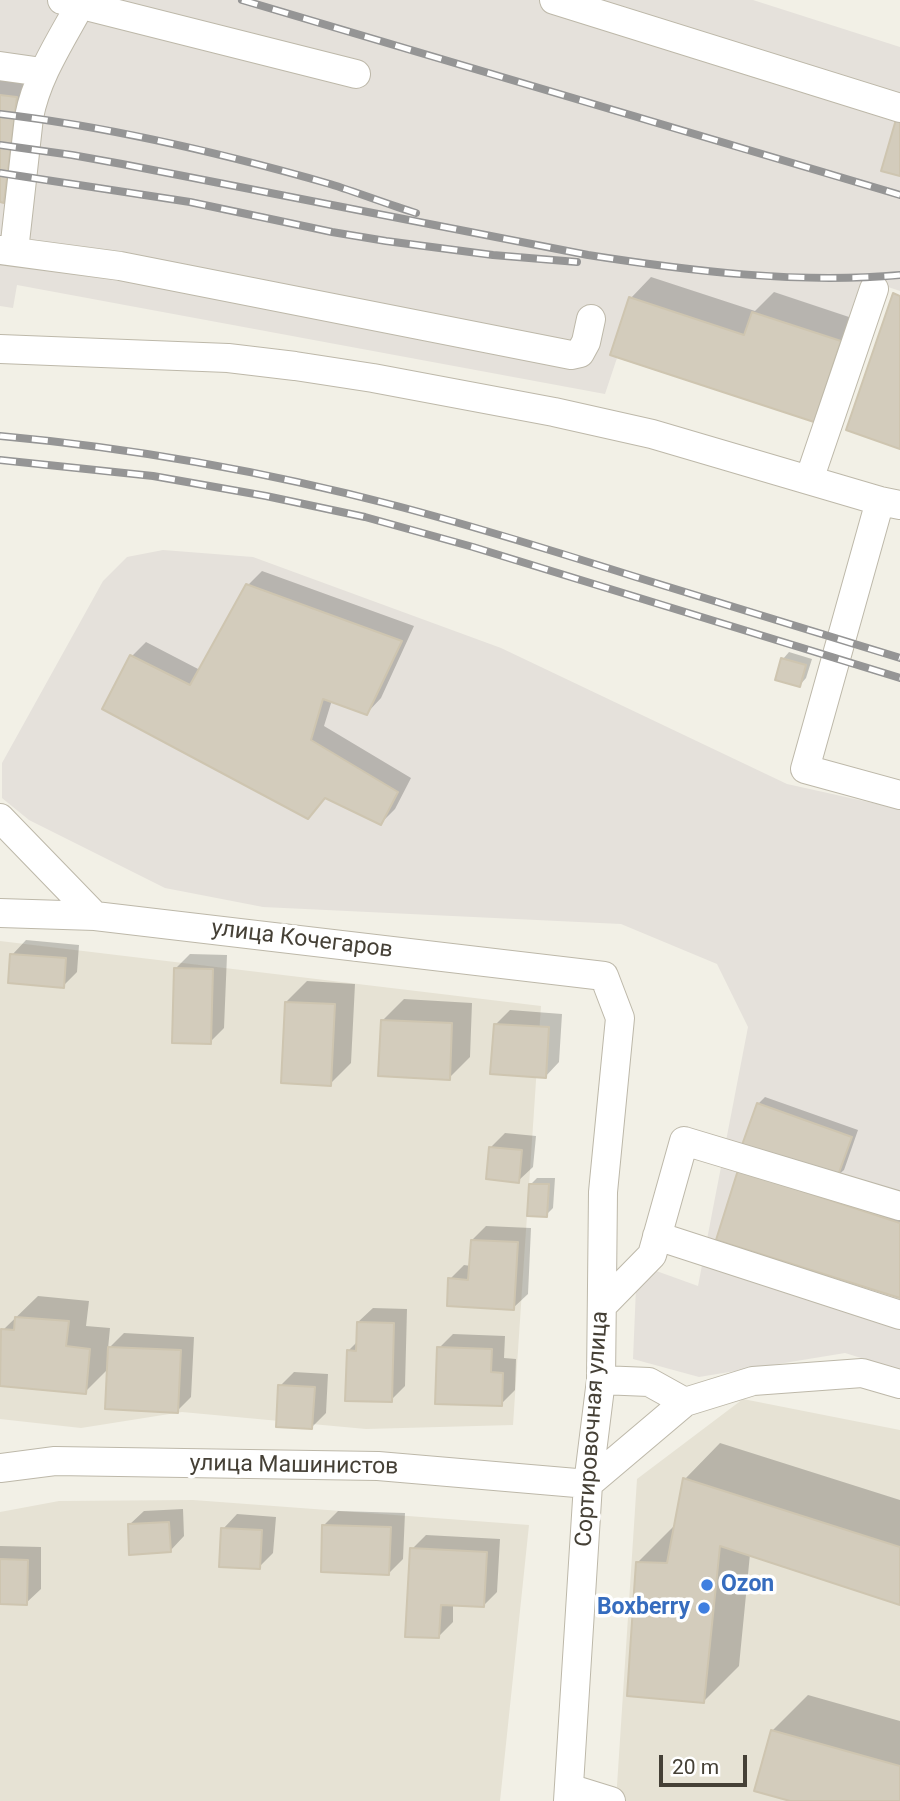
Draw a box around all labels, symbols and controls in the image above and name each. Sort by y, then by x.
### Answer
street label: улица Кочегаров [210,915,394,965]
street label: Сортировочная улица [571,1310,615,1548]
street label: улица Машинистов [189,1450,399,1482]
place label: Ozon [721,1571,774,1599]
marker: Ozon [699,1577,715,1593]
place label: Boxberry [597,1594,690,1622]
marker: Boxberry [696,1600,712,1616]
scale bar [662,1742,750,1786]
text: 20 m [672,1755,719,1779]

